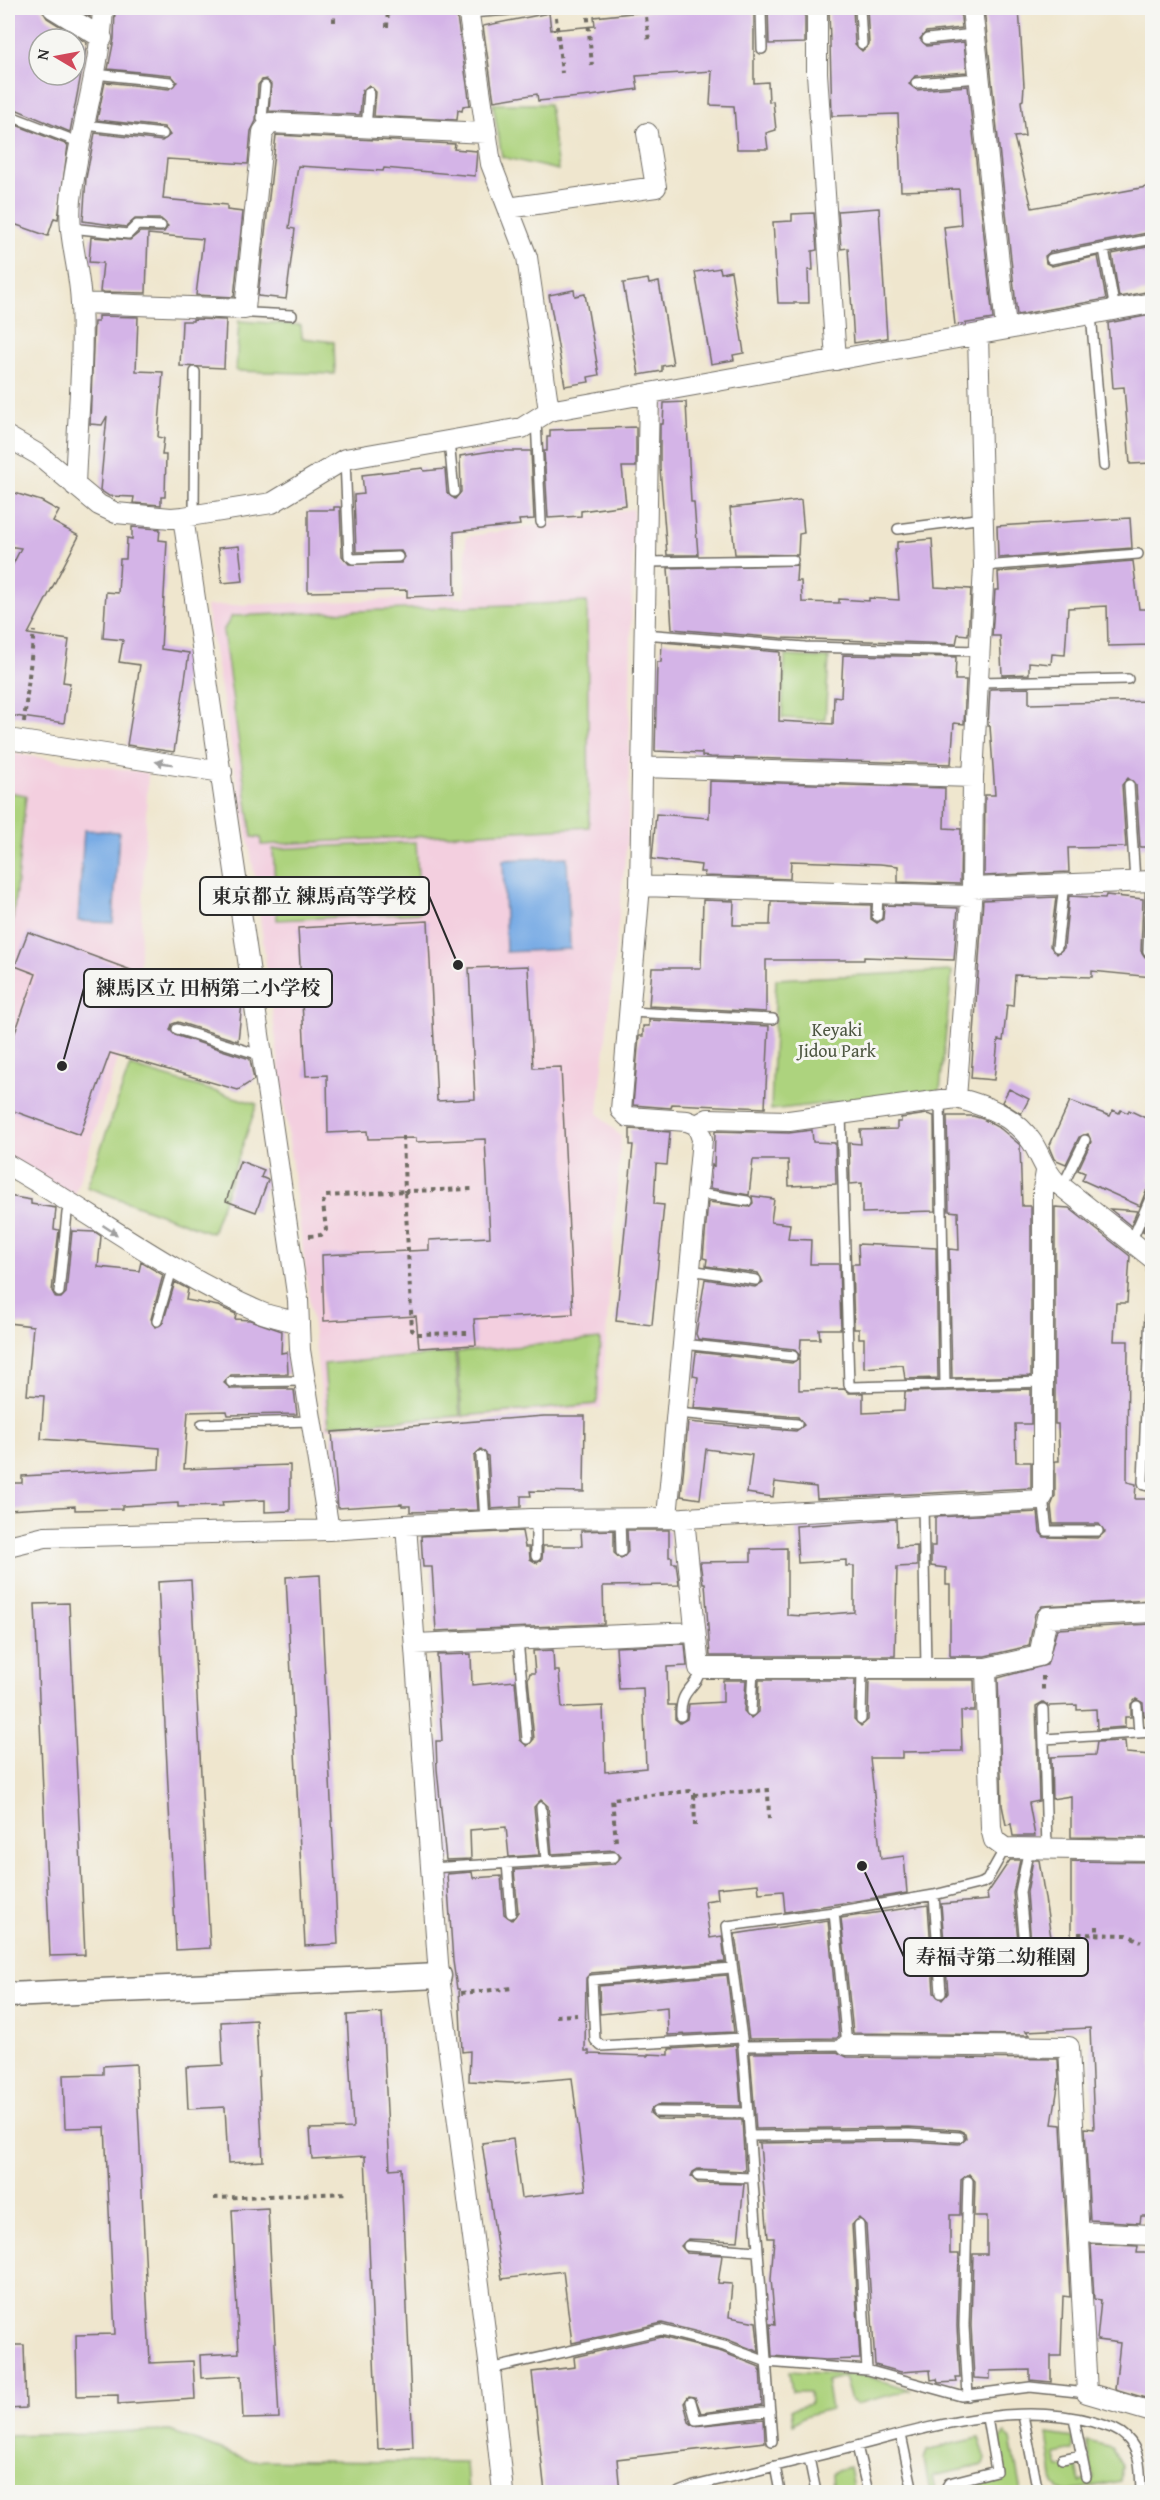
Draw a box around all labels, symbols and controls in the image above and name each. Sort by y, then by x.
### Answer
north arrow [27,27,87,87]
text: N [29,47,55,62]
one-way arrow [155,758,174,767]
callout: 東京都立 練馬高等学校 [200,877,429,915]
text: 東京都立 練馬高等学校 [212,881,416,910]
callout: 練馬区立 田柄第二小学校 [84,969,332,1007]
text: 練馬区立 田柄第二小学校 [96,973,320,1002]
park label: Keyaki Jidou Park [796,1016,877,1064]
one-way arrow [102,1224,118,1235]
callout: 寿福寺第二幼稚園 [904,1938,1088,1976]
text: 寿福寺第二幼稚園 [916,1942,1076,1971]

